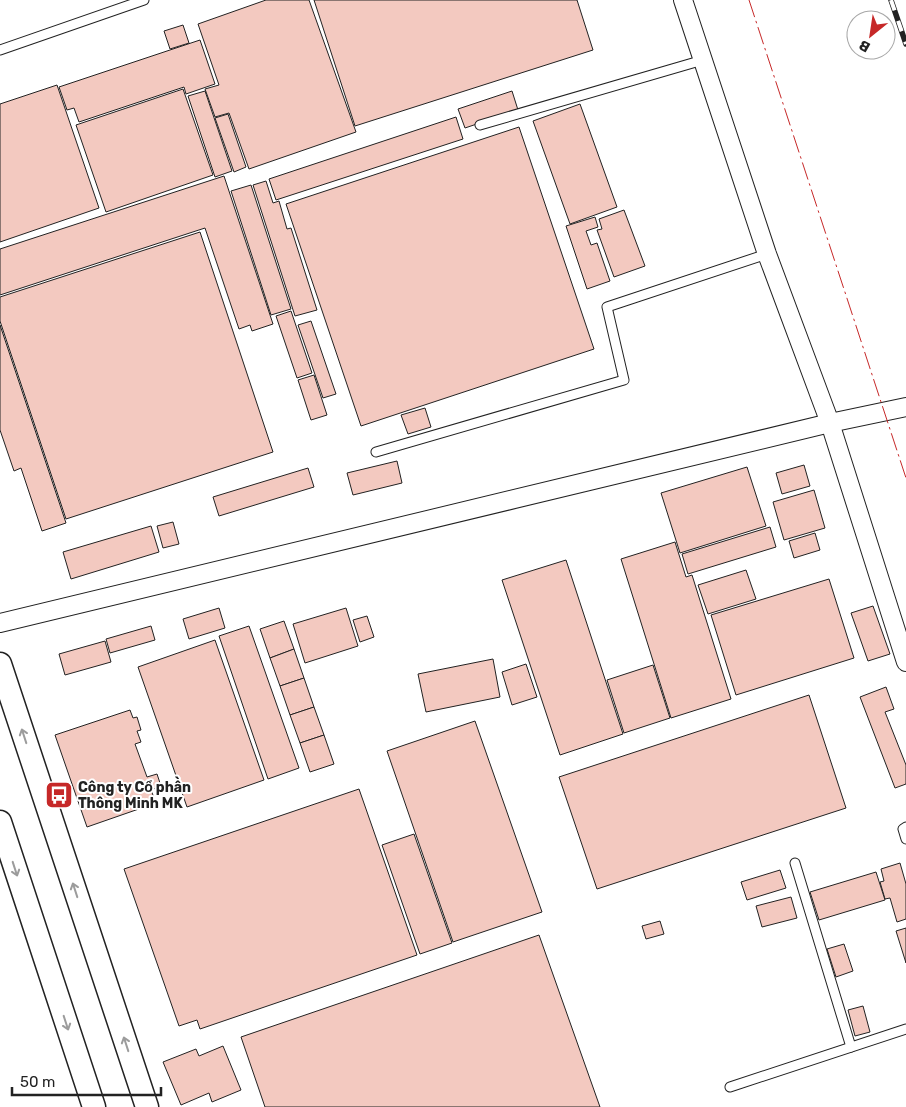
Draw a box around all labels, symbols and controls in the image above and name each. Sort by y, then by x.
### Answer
north arrow [846,10,896,60]
text: B [856,36,873,56]
one-way arrow [19,728,28,744]
place label: Công ty Cổ phần Thông Minh MK [78,776,191,812]
bus stop icon: Công ty Cổ phần Thông Minh MK [44,780,74,810]
one-way arrow [11,860,21,876]
one-way arrow [70,883,79,898]
one-way arrow [62,1015,72,1031]
one-way arrow [121,1037,130,1052]
scale bar [12,1064,161,1096]
text: 50 m [20,1073,55,1091]

